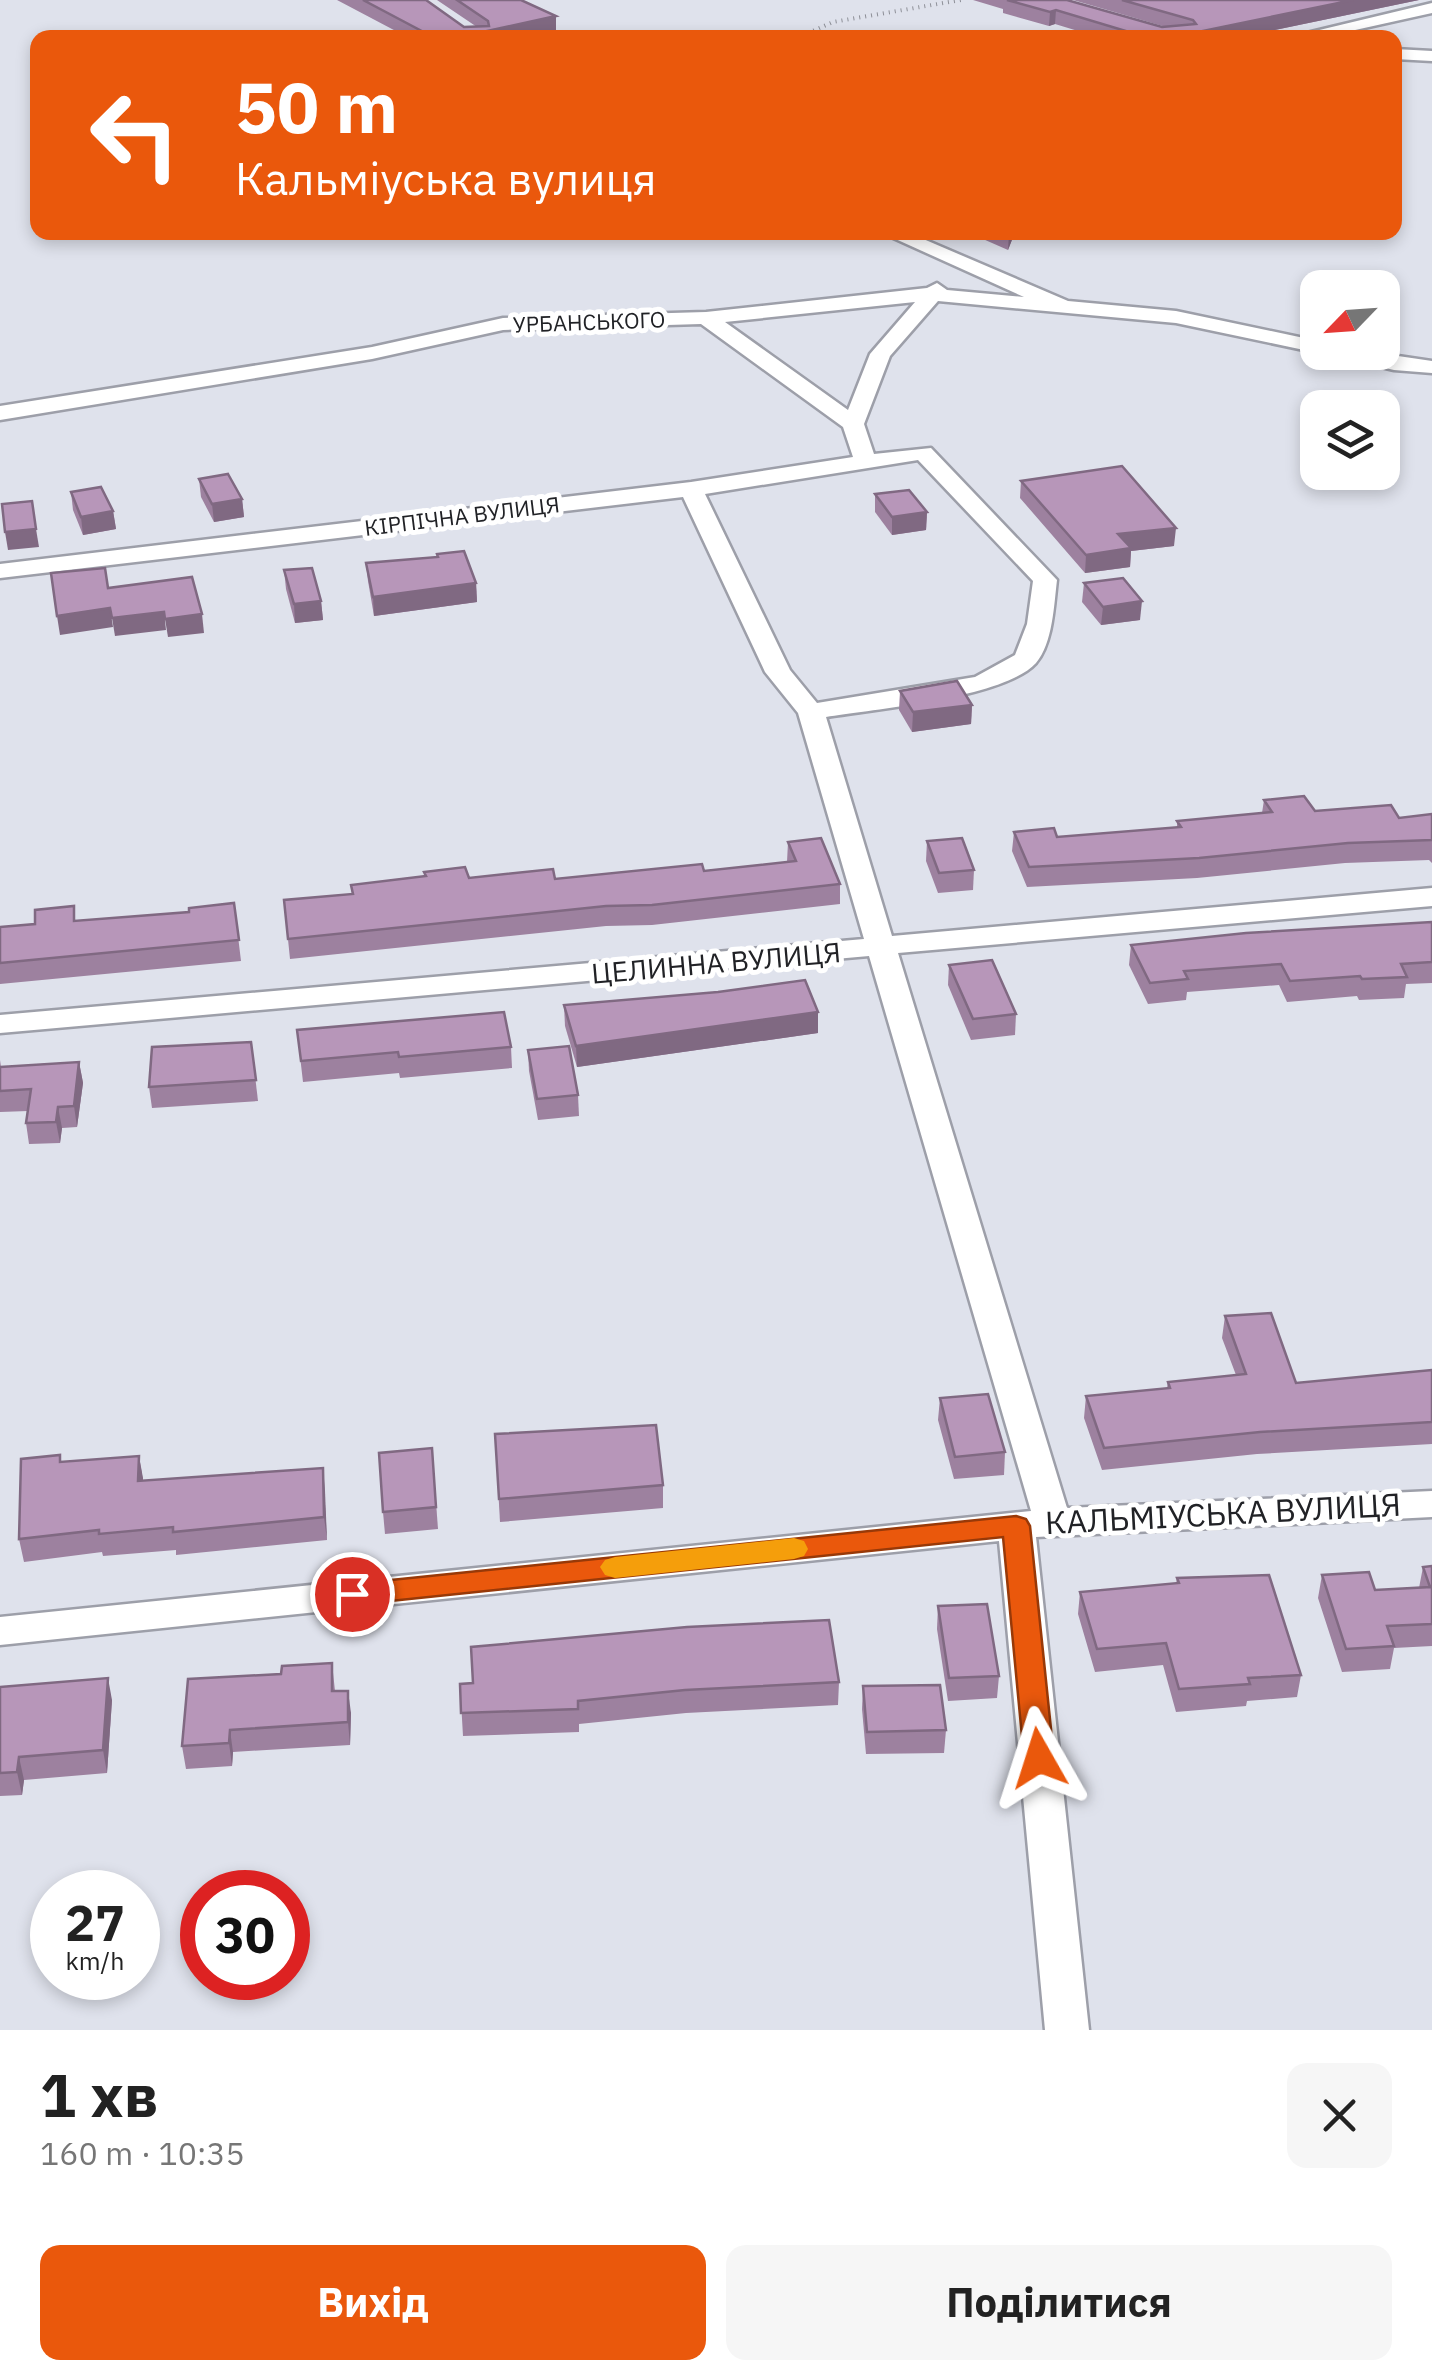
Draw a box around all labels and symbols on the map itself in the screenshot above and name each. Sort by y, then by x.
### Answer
north arrow [1300,270,1400,370]
street label: УРБАНСЬКОГО [512,304,666,339]
street label: КIРПIЧНА ВУЛИЦЯ [363,489,561,542]
street label: ЦЕЛИННА ВУЛИЦЯ [590,933,842,992]
street label: КАЛЬМІУСЬКА ВУЛИЦЯ [1044,1483,1402,1543]
pin [310,1552,395,1637]
position arrow [987,1706,1091,1810]
speed limit sign: 30 [180,1870,310,2000]

